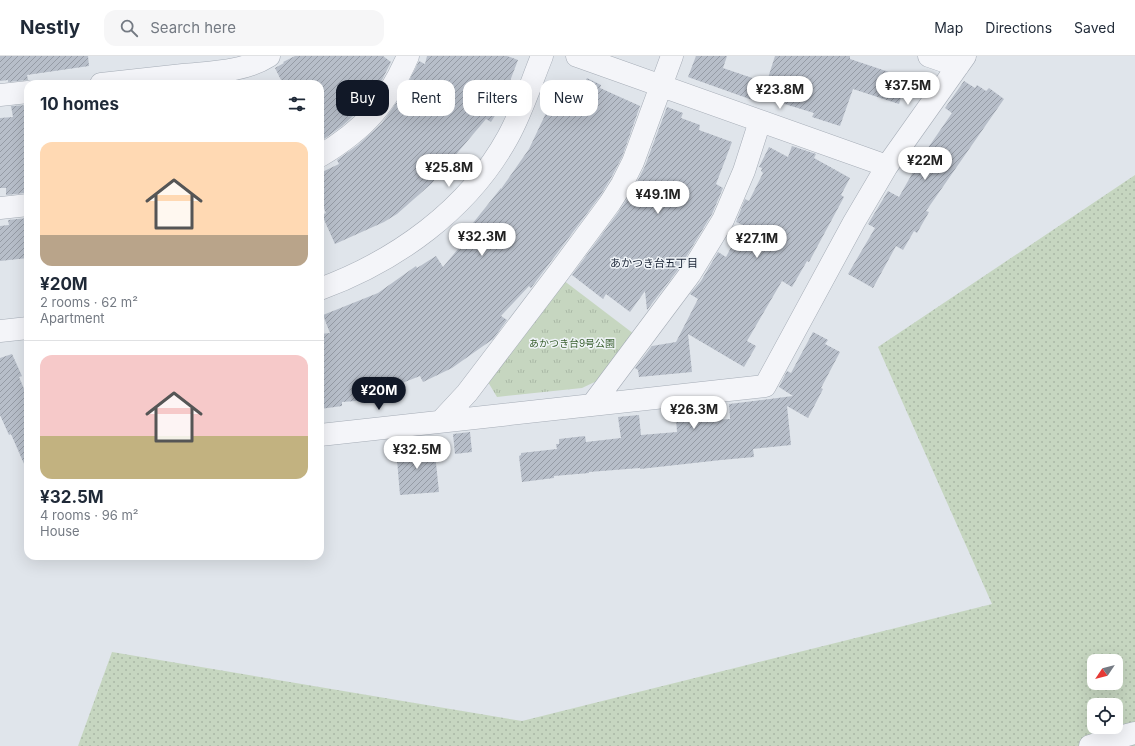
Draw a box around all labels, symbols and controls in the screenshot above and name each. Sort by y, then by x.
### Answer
search box [104,10,384,46]
text: Nestly [20,16,80,39]
icon: search [118,17,140,39]
text: Search here [150,18,236,37]
text: Map [934,19,963,36]
text: Directions [985,19,1052,36]
text: Saved [1074,19,1115,36]
pin: ¥37.5M [875,72,941,106]
pin: ¥23.8M [747,76,813,110]
text: ¥37.5M [885,77,931,93]
chip: Buy [336,80,389,116]
chip: Rent [397,80,455,116]
chip: Filters [463,80,532,116]
chip: New [540,80,598,116]
text: ¥23.8M [756,81,804,97]
icon: filters [286,93,308,115]
text: 10 homes [40,94,119,114]
pin: ¥22M [901,147,949,181]
text: ¥22M [907,152,943,168]
pin: ¥25.8M [416,154,482,188]
text: ¥25.8M [425,159,473,175]
icon: home [138,168,210,240]
pin: ¥49.1M [625,181,691,215]
text: ¥49.1M [635,186,681,202]
pin: ¥32.3M [449,223,515,257]
pin: ¥27.1M [724,225,790,259]
text: ¥32.3M [458,228,506,244]
text: ¥27.1M [736,230,778,246]
district label: あかつき台五丁目 [610,256,698,270]
text: ¥20M [40,274,88,294]
text: 2 rooms · 62 m² [40,294,138,310]
text: Apartment [40,310,105,326]
park label: あかつき台9号公園 [529,337,615,349]
pin: ¥20M [355,377,403,411]
icon: home [138,381,210,453]
text: ¥20M [361,382,397,398]
pin: ¥26.3M [661,396,727,430]
text: ¥26.3M [670,401,718,417]
pin: ¥32.5M [384,436,450,470]
text: ¥32.5M [393,441,441,457]
text: ¥32.5M [40,487,104,507]
text: 4 rooms · 96 m² [40,507,139,523]
text: House [40,523,80,539]
north arrow [1087,654,1123,690]
map controls [1087,654,1123,734]
button: locate [1087,698,1123,734]

